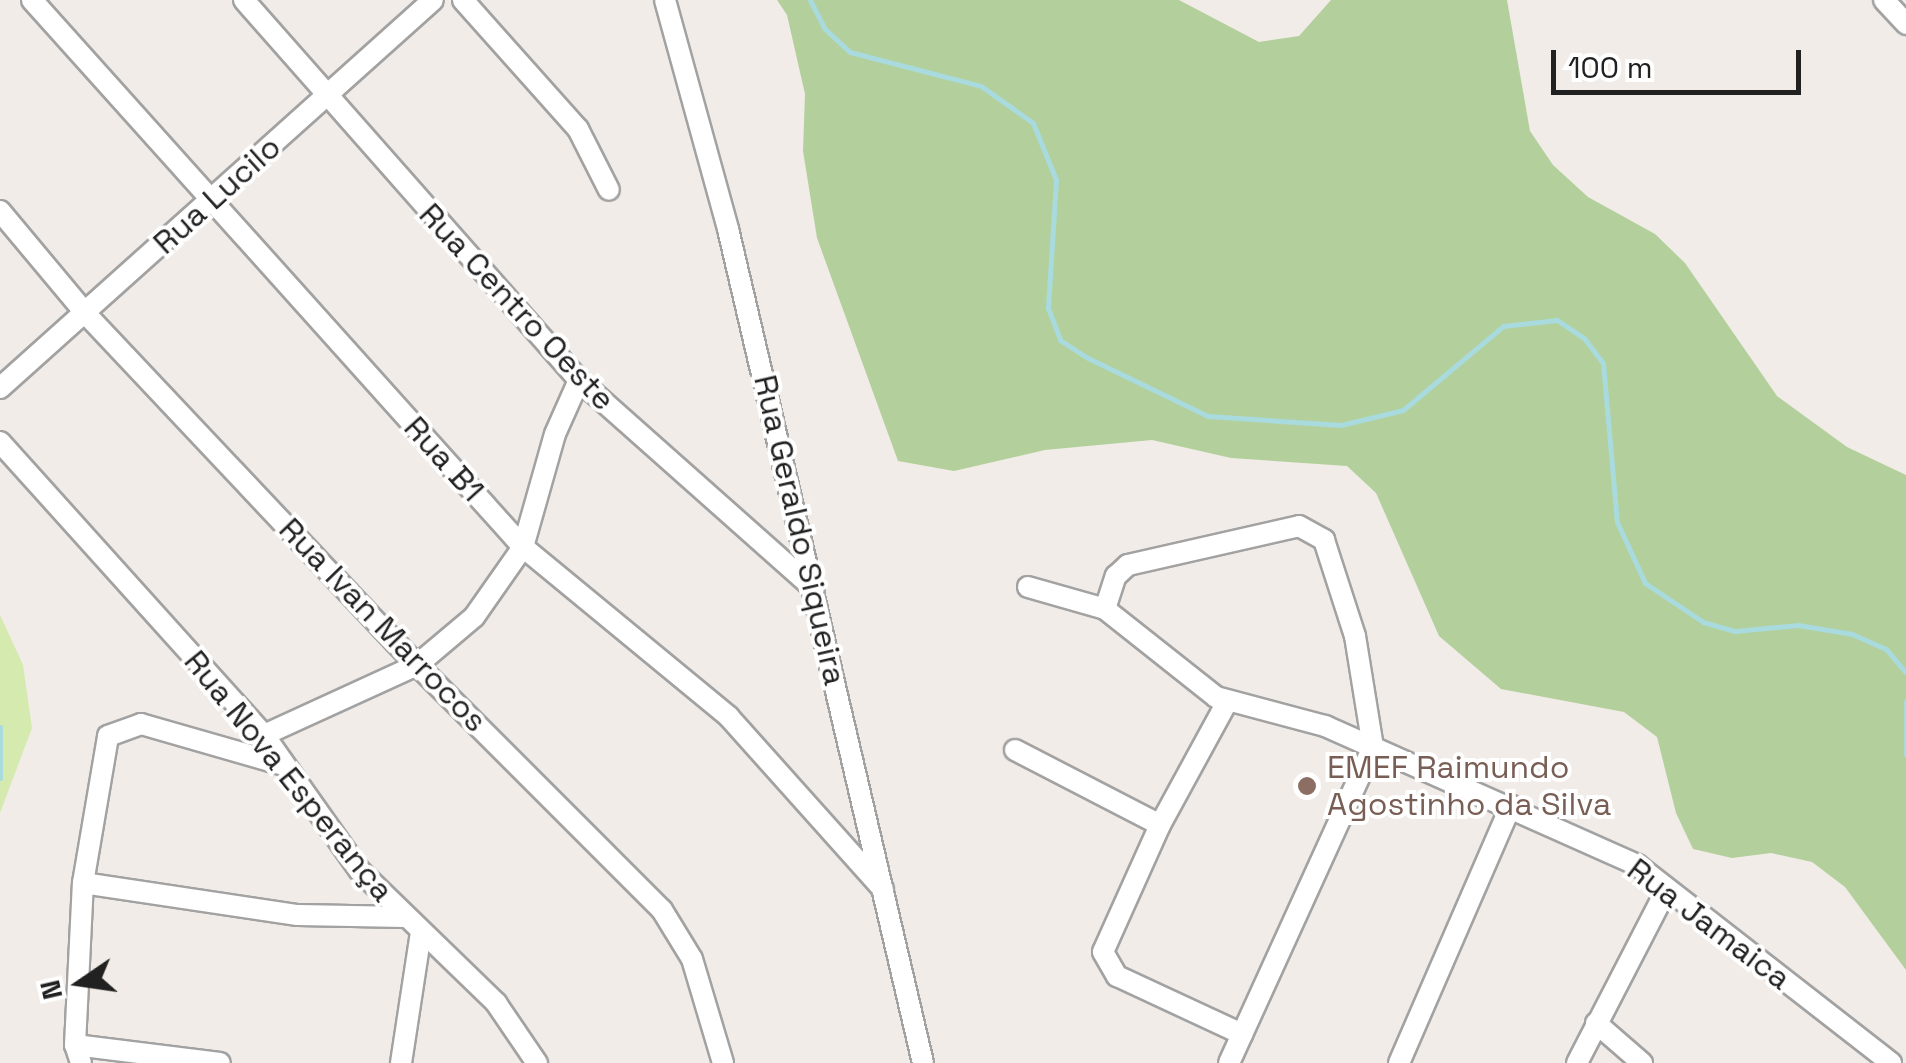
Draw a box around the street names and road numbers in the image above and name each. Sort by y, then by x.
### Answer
street label: Rua Lucilo [145,128,289,262]
street label: Rua Centro Oeste [411,195,623,419]
street label: Rua Geraldo Siqueira [746,371,854,689]
street label: Rua B1 [396,409,492,509]
street label: Rua Ivan Marrocos [271,510,495,740]
street label: Rua Nova Esperança [176,643,402,909]
street label: Rua Jamaica [1620,850,1798,998]

